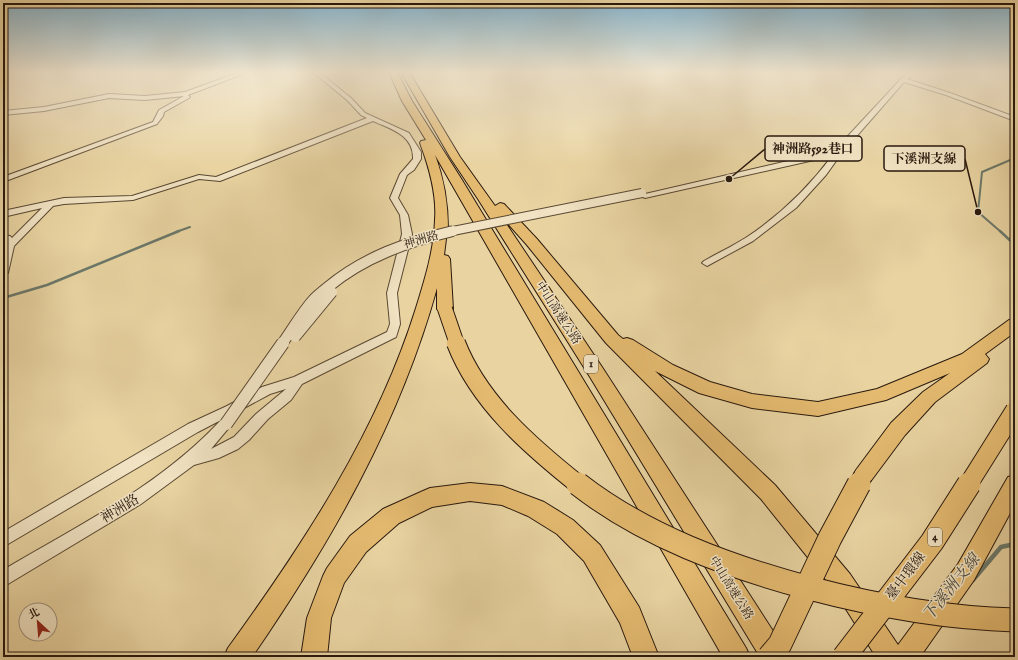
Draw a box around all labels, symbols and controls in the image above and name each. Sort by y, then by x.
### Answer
callout: 神洲路592巷口 [765,136,862,161]
text: 神洲路592巷口 [772,141,854,158]
callout: 下溪洲支線 [884,146,965,171]
text: 下溪洲支線 [891,151,957,168]
street label: 神洲路 [402,228,440,252]
street label: 中山高速公路 [532,279,584,347]
road number: 1 [584,355,598,373]
street label: 神洲路 [97,490,143,528]
road number: 4 [928,528,942,546]
street label: 臺中環線 [882,548,930,604]
water label: 下溪洲支線 [919,549,986,625]
street label: 中山高速公路 [706,553,756,623]
north arrow [18,602,58,642]
text: 北 [26,605,42,623]

